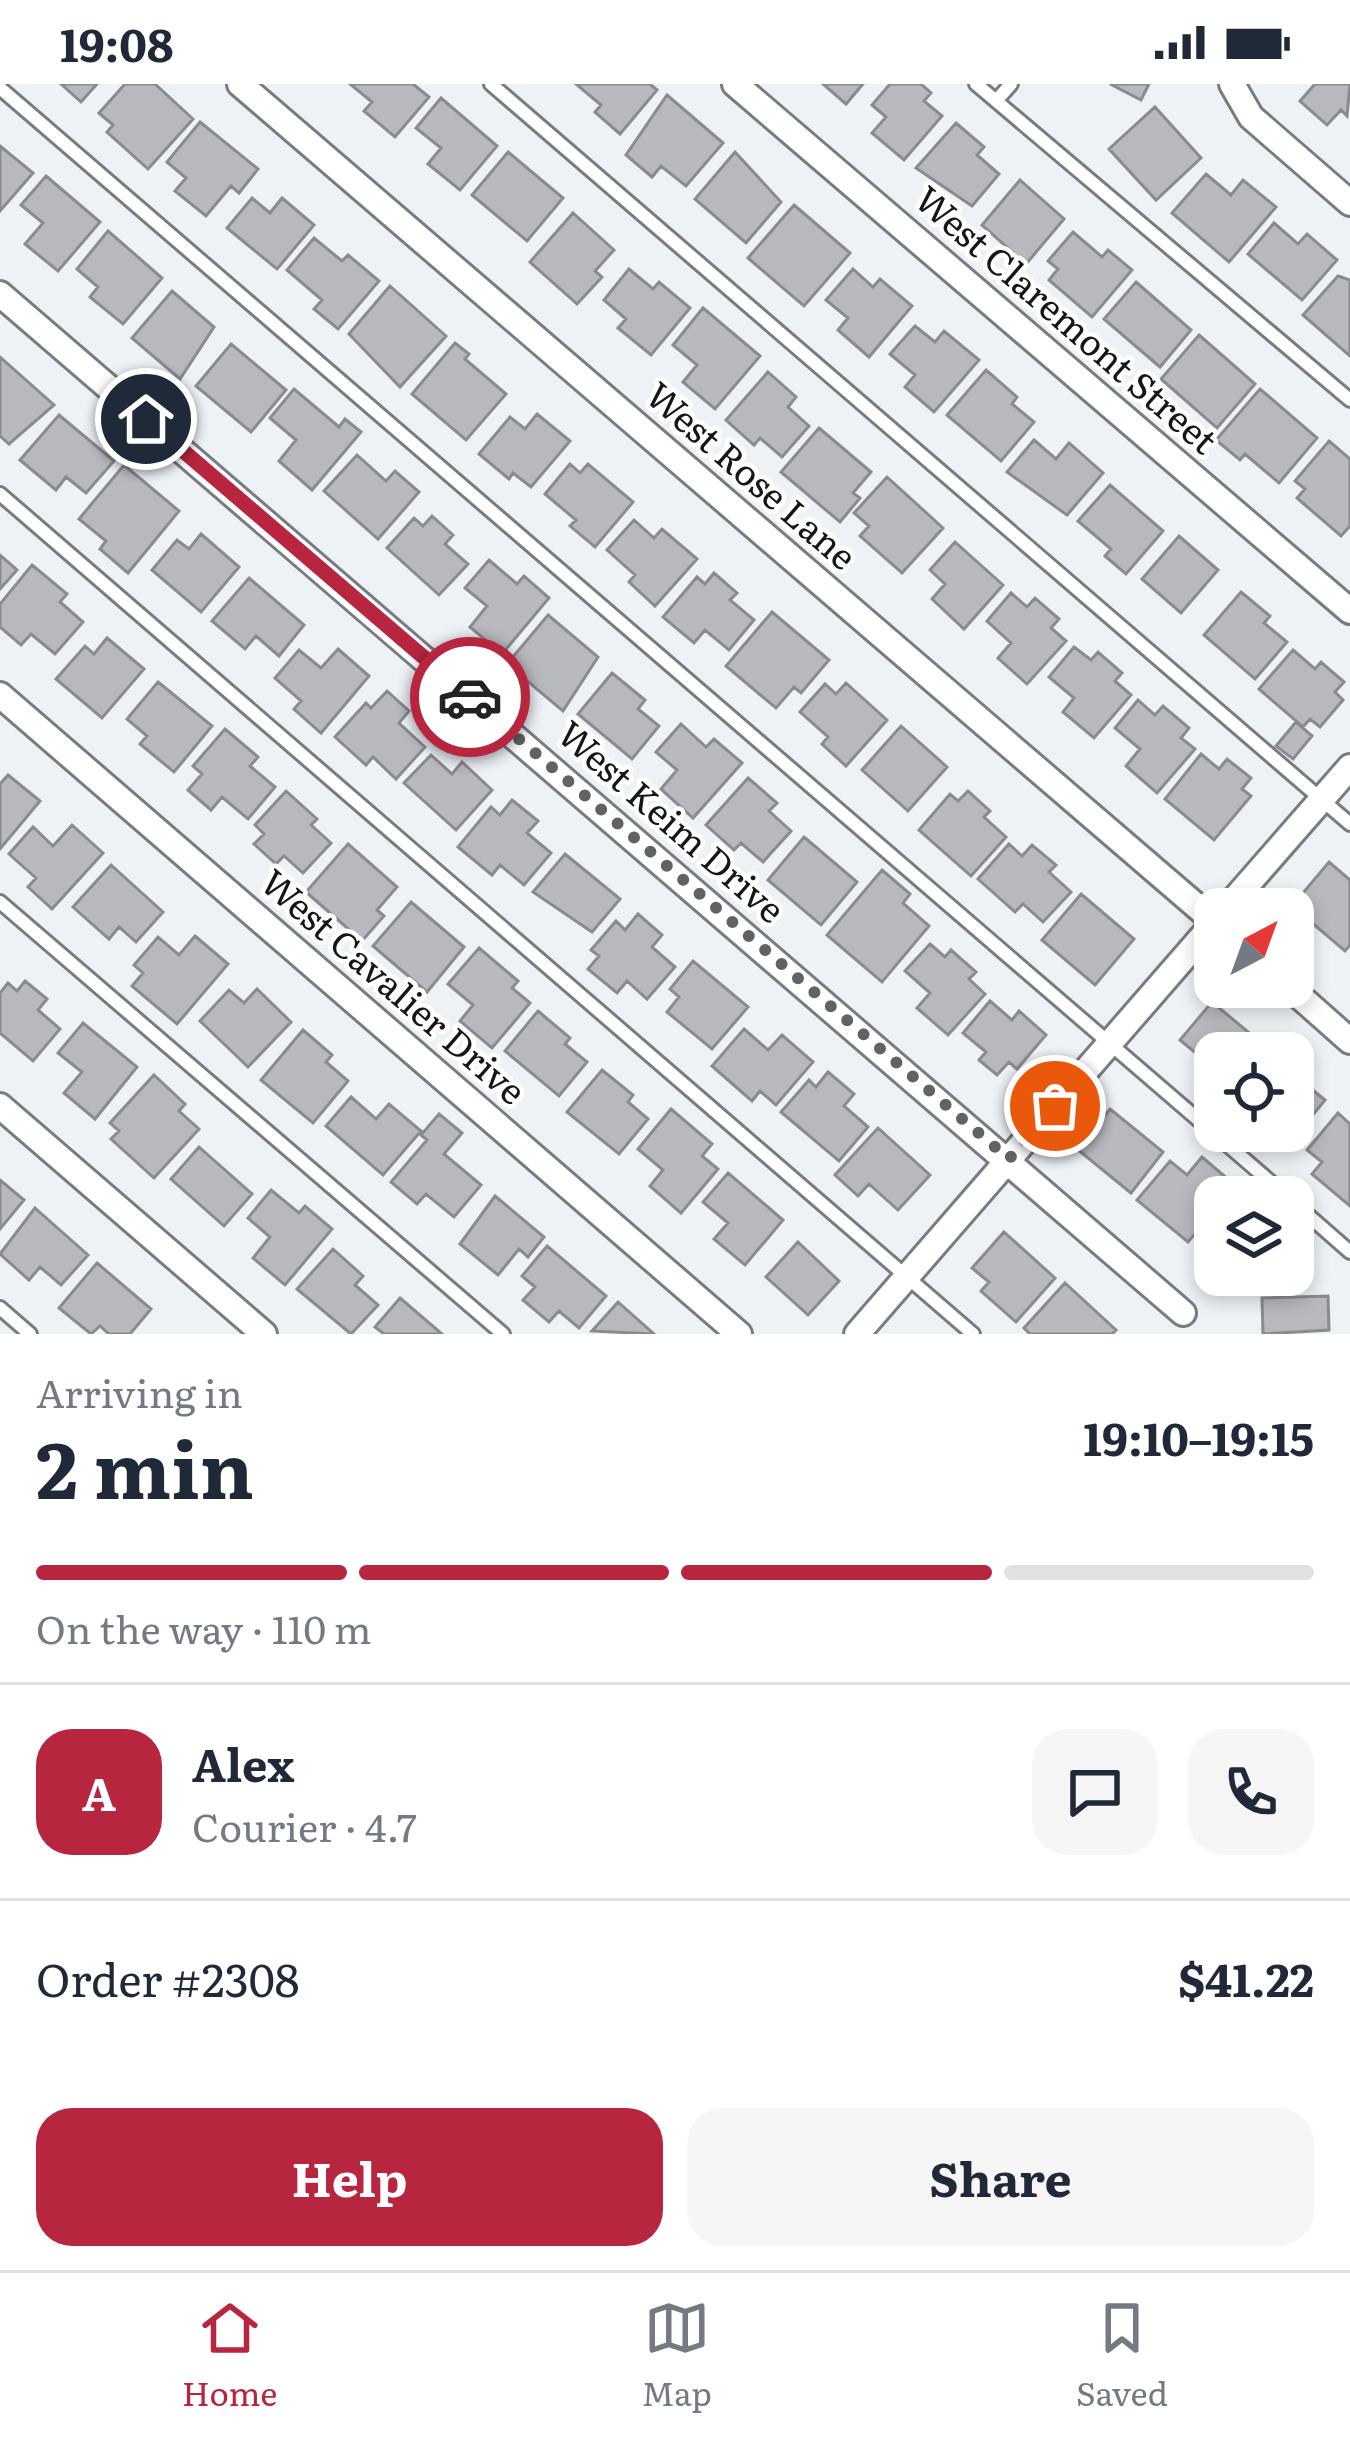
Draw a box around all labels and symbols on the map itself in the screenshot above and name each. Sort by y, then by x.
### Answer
street label: West Claremont Street [905,172,1231,465]
pin [95,368,197,470]
street label: West Rose Lane [636,368,870,581]
courier [410,637,530,757]
street label: West Keim Drive [547,706,798,934]
street label: West Cavalier Drive [250,855,539,1115]
north arrow [1194,888,1314,1008]
pin [1004,1055,1106,1157]

